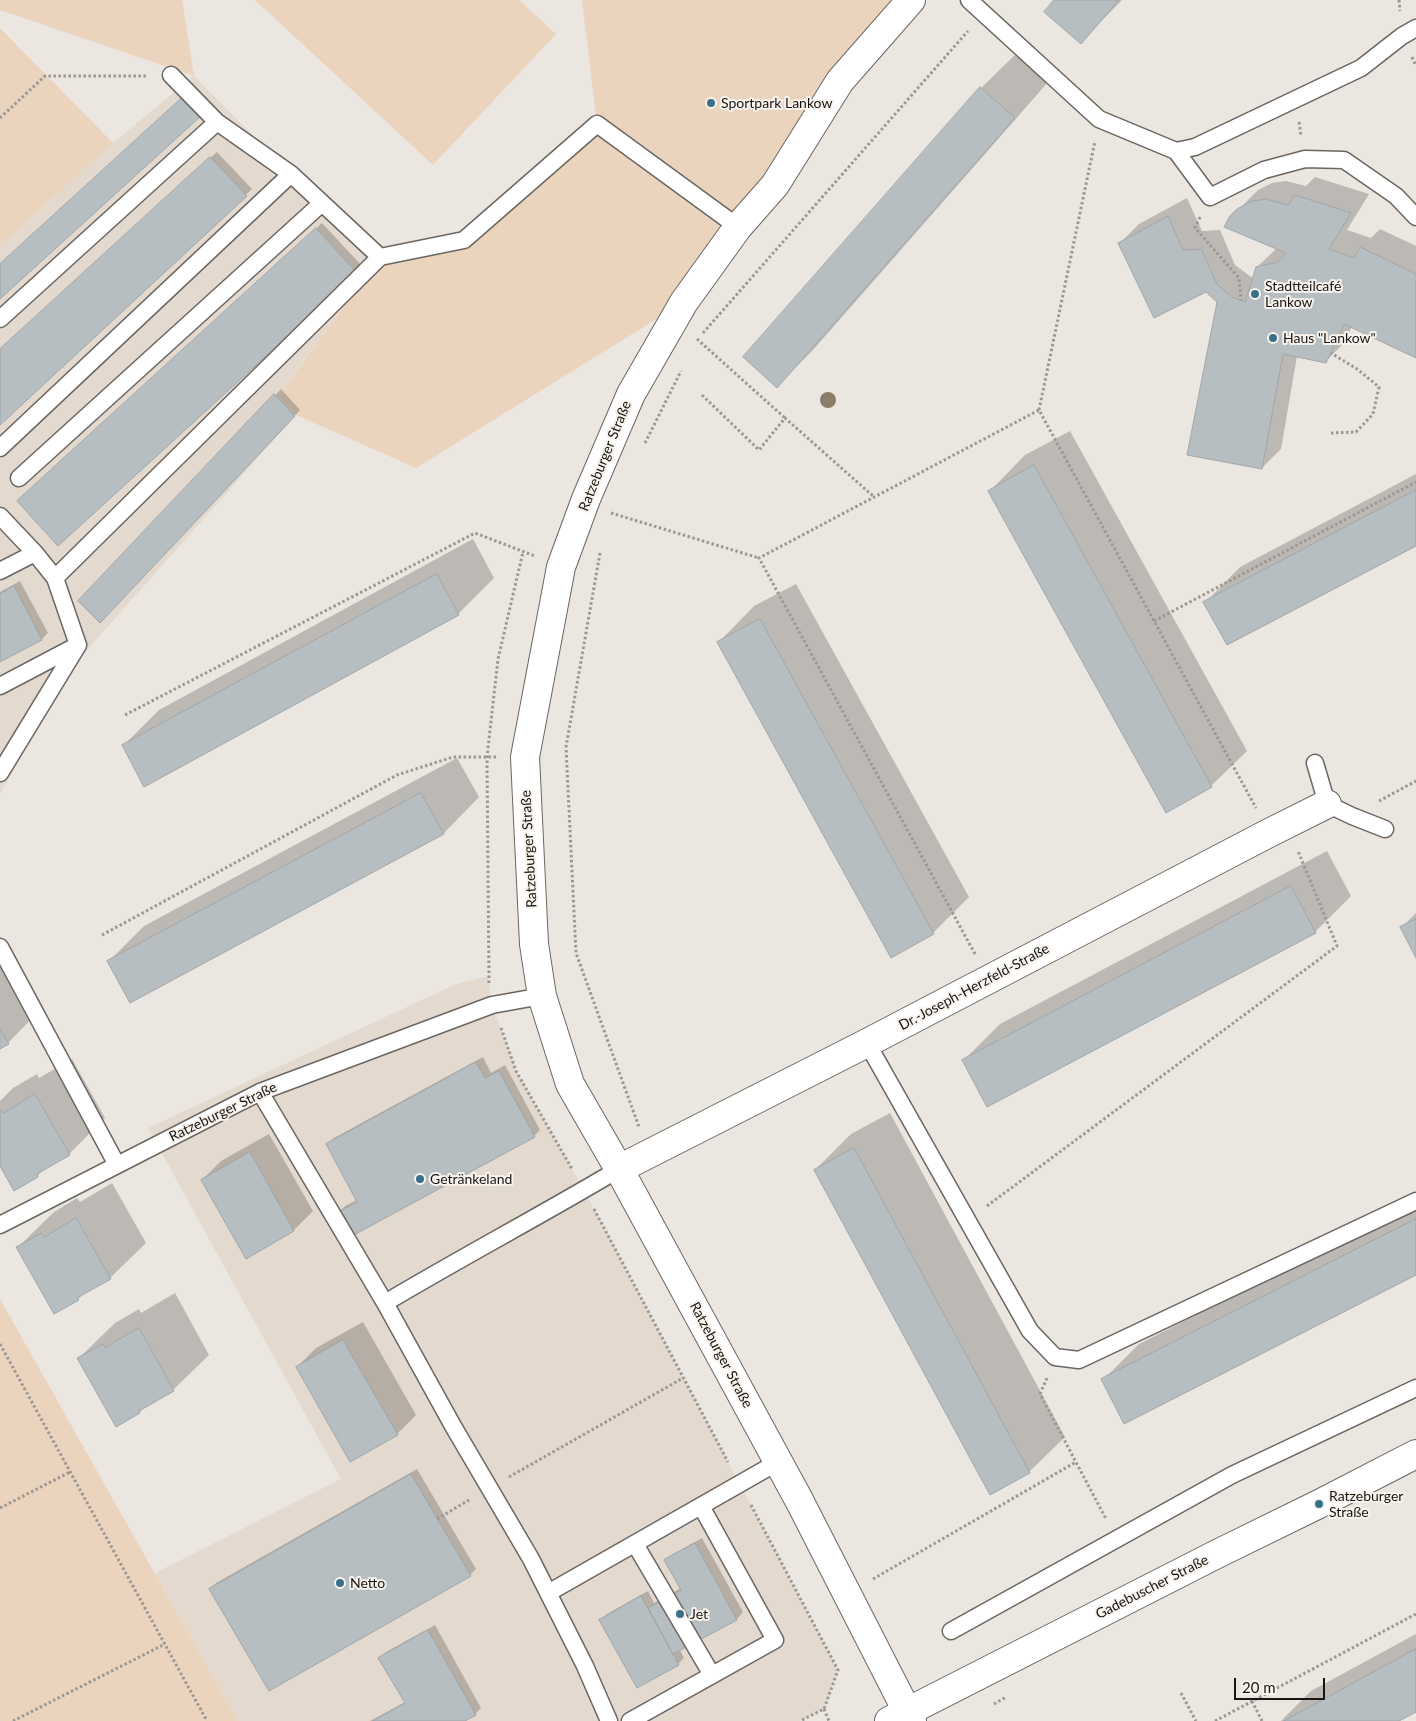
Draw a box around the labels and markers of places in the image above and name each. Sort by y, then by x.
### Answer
place label: Sportpark Lankow [721,95,832,111]
marker: Sportpark Lankow [705,97,717,109]
place label: Stadtteilcafé Lankow [1265,278,1341,310]
marker: Stadtteilcafé Lankow [1249,288,1261,300]
place label: Haus "Lankow" [1283,330,1376,346]
marker: Haus "Lankow" [1267,332,1279,344]
place label: Getränkeland [430,1171,512,1187]
marker: Getränkeland [414,1173,426,1185]
place label: Ratzeburger Straße [1329,1488,1403,1520]
marker: Ratzeburger Straße [1313,1498,1325,1510]
place label: Netto [350,1575,385,1591]
marker: Netto [334,1577,346,1589]
place label: Jet [690,1606,708,1622]
marker: Jet [674,1608,686,1620]

